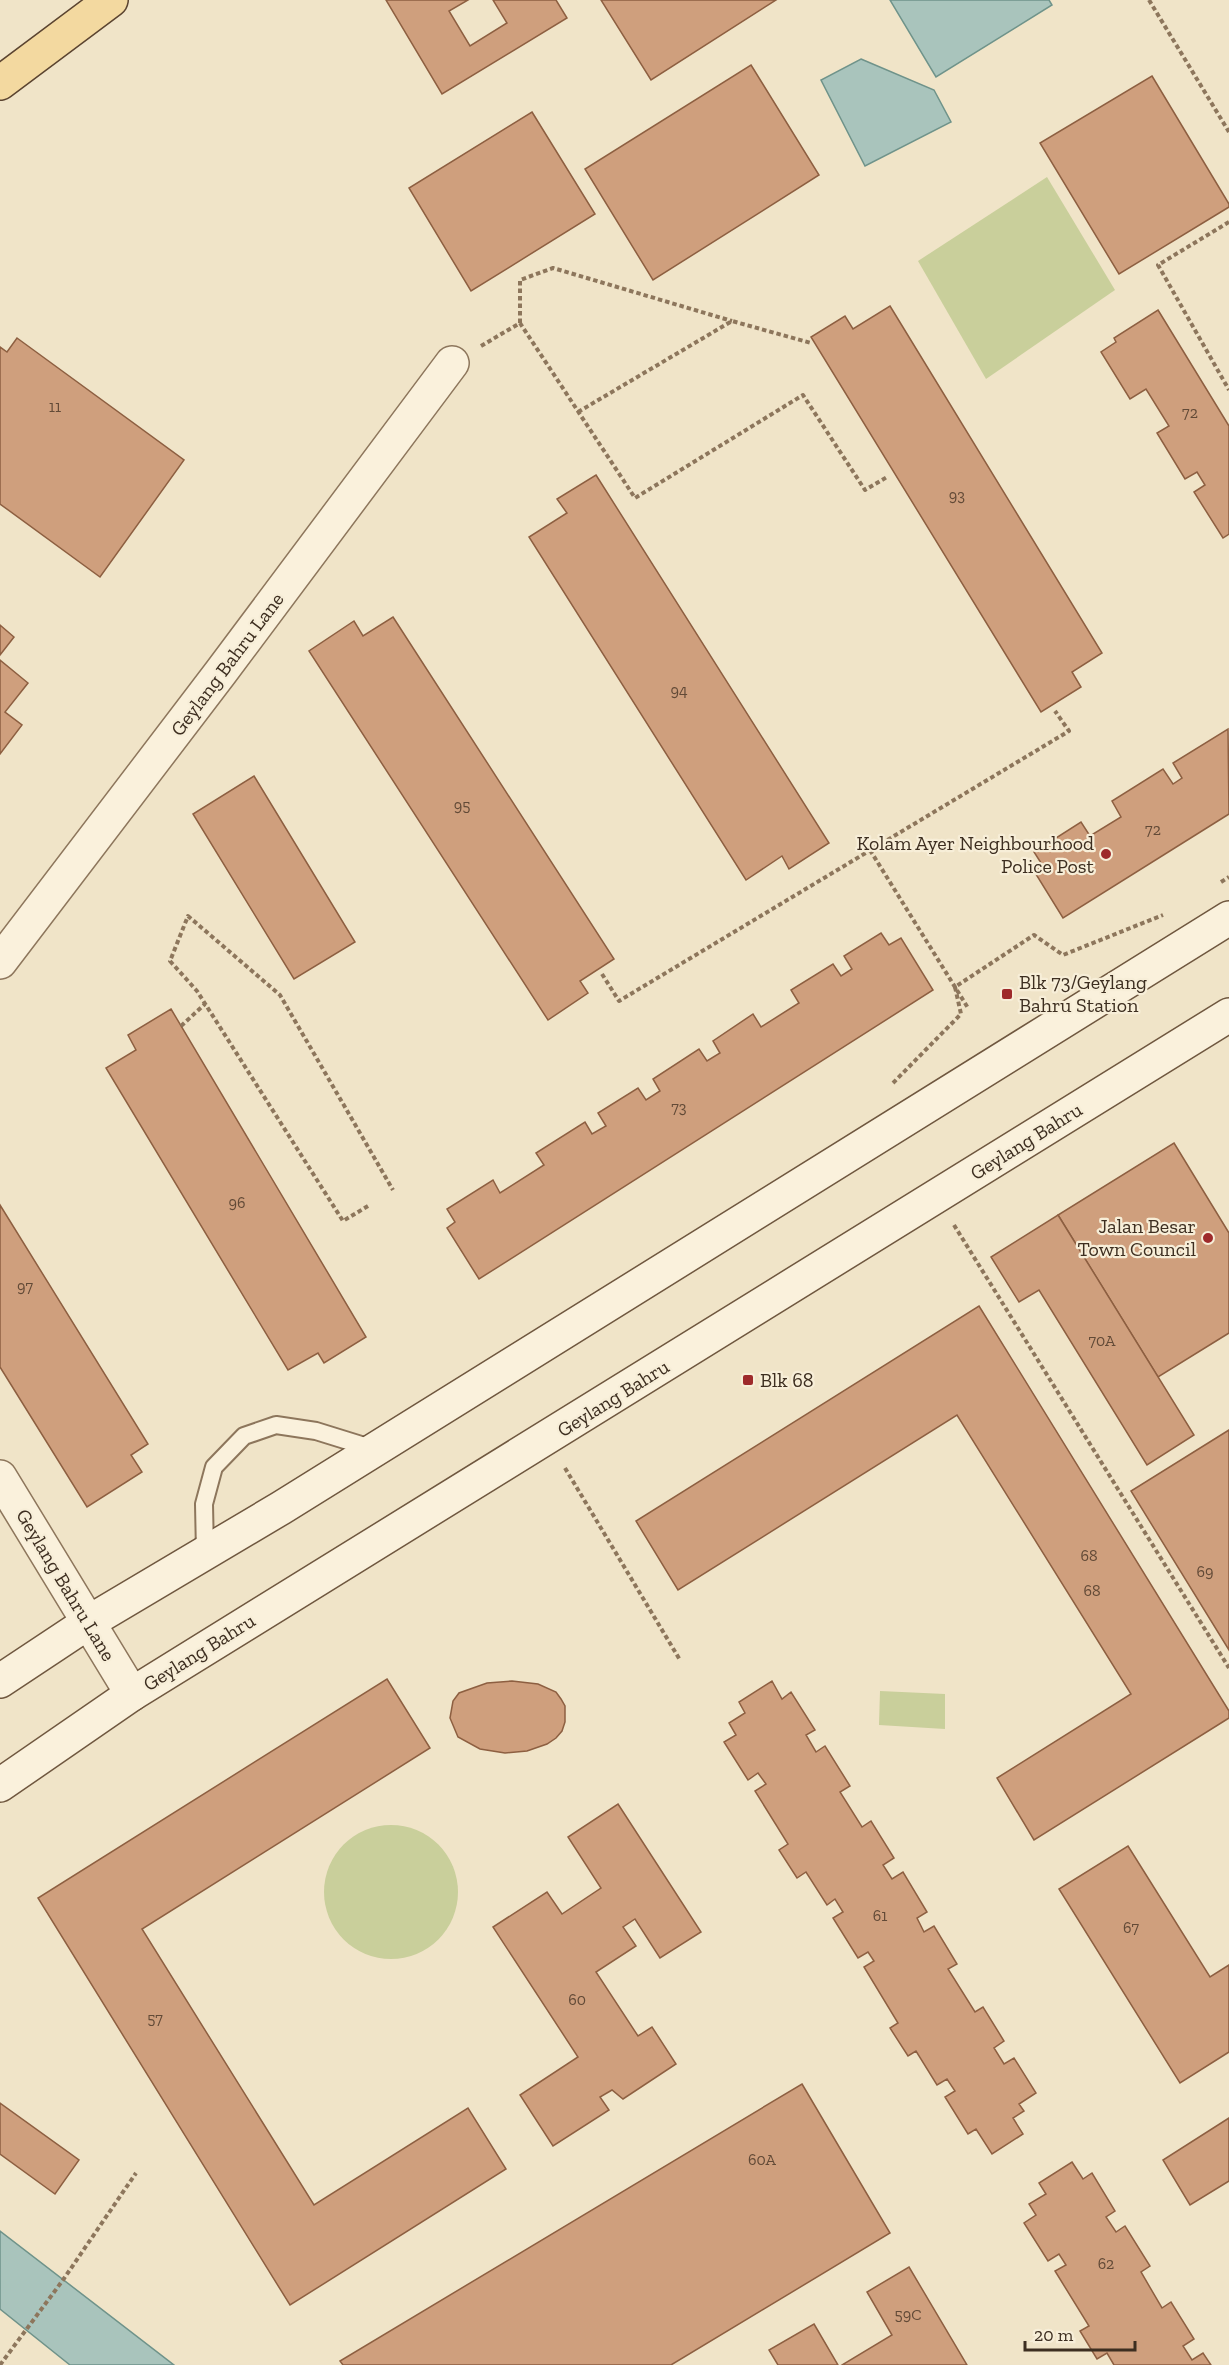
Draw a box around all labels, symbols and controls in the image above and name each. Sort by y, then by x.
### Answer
house number: 11 [49,397,61,416]
house number: 72 [1182,403,1198,422]
house number: 93 [949,486,965,505]
street label: Geylang Bahru Lane [165,588,289,740]
house number: 94 [670,681,688,700]
house number: 95 [454,796,470,815]
house number: 72 [1145,820,1161,839]
place label: Kolam Ayer Neighbourhood Police Post [856,831,1095,878]
marker: Kolam Ayer Neighbourhood Police Post [1099,847,1113,861]
place label: Blk 73/Geylang Bahru Station [1019,970,1147,1017]
marker: Blk 73/Geylang Bahru Station [1000,987,1014,1001]
street label: Geylang Bahru [966,1097,1086,1185]
house number: 73 [671,1098,687,1117]
house number: 96 [229,1193,246,1212]
place label: Jalan Besar Town Council [1077,1214,1196,1261]
marker: Jalan Besar Town Council [1201,1231,1215,1245]
house number: 97 [17,1277,33,1296]
house number: 70A [1089,1331,1116,1350]
street label: Geylang Bahru [553,1354,673,1442]
place label: Blk 68 [760,1368,814,1392]
marker: Blk 68 [741,1373,755,1387]
street label: Geylang Bahru Lane [11,1505,121,1665]
house number: 68 [1080,1546,1098,1565]
house number: 69 [1197,1562,1214,1581]
house number: 68 [1083,1581,1101,1600]
street label: Geylang Bahru [139,1608,259,1696]
house number: 61 [873,1906,887,1925]
house number: 67 [1123,1918,1139,1937]
house number: 60 [568,1990,586,2009]
house number: 57 [147,2009,163,2028]
house number: 60A [748,2150,777,2169]
house number: 62 [1098,2254,1114,2273]
house number: 59C [894,2305,922,2324]
scale bar [1025,2314,1134,2352]
text: 20 m [1034,2324,1074,2346]

